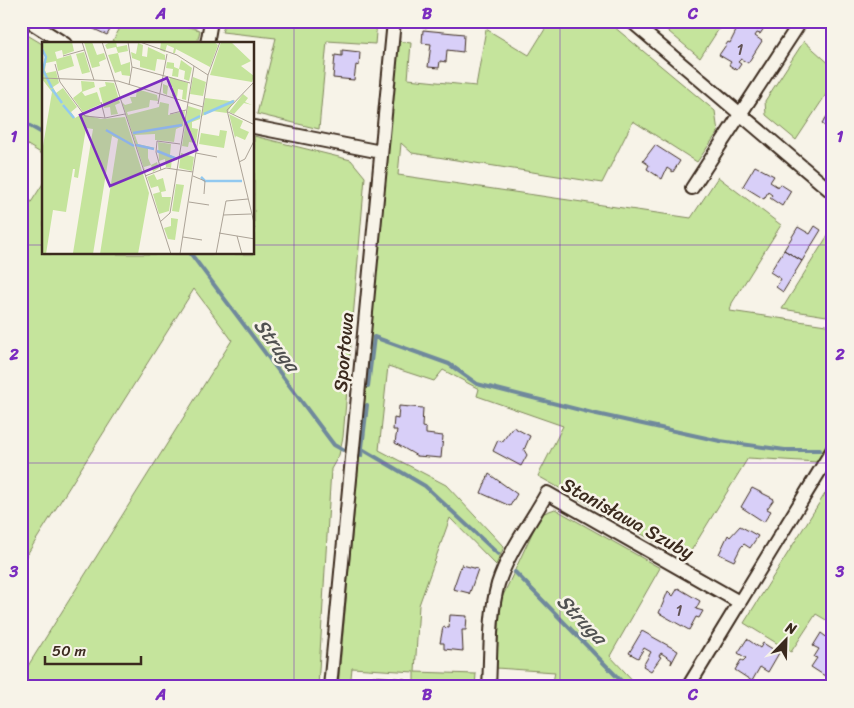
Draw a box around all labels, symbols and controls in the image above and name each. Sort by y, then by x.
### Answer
text: A [155,0,166,28]
text: B [422,0,433,28]
text: C [687,0,699,28]
house number: 1 [737,35,744,64]
inset map [42,42,255,255]
text: 1 [11,122,18,151]
text: 1 [837,122,844,151]
water label: Struga [244,311,311,382]
street label: Sportowa [324,311,363,393]
text: 2 [8,340,19,369]
text: 2 [834,340,845,369]
street label: Stanisława Szuby [555,468,700,569]
text: 3 [9,557,19,586]
text: 3 [835,557,845,586]
water label: Struga [548,585,617,655]
house number: 1 [676,596,683,625]
text: N [781,615,801,642]
north arrow [762,616,812,666]
scale bar [45,633,141,665]
text: 50 m [52,638,87,664]
text: A [155,680,166,708]
text: B [422,680,433,708]
text: C [687,680,699,708]

